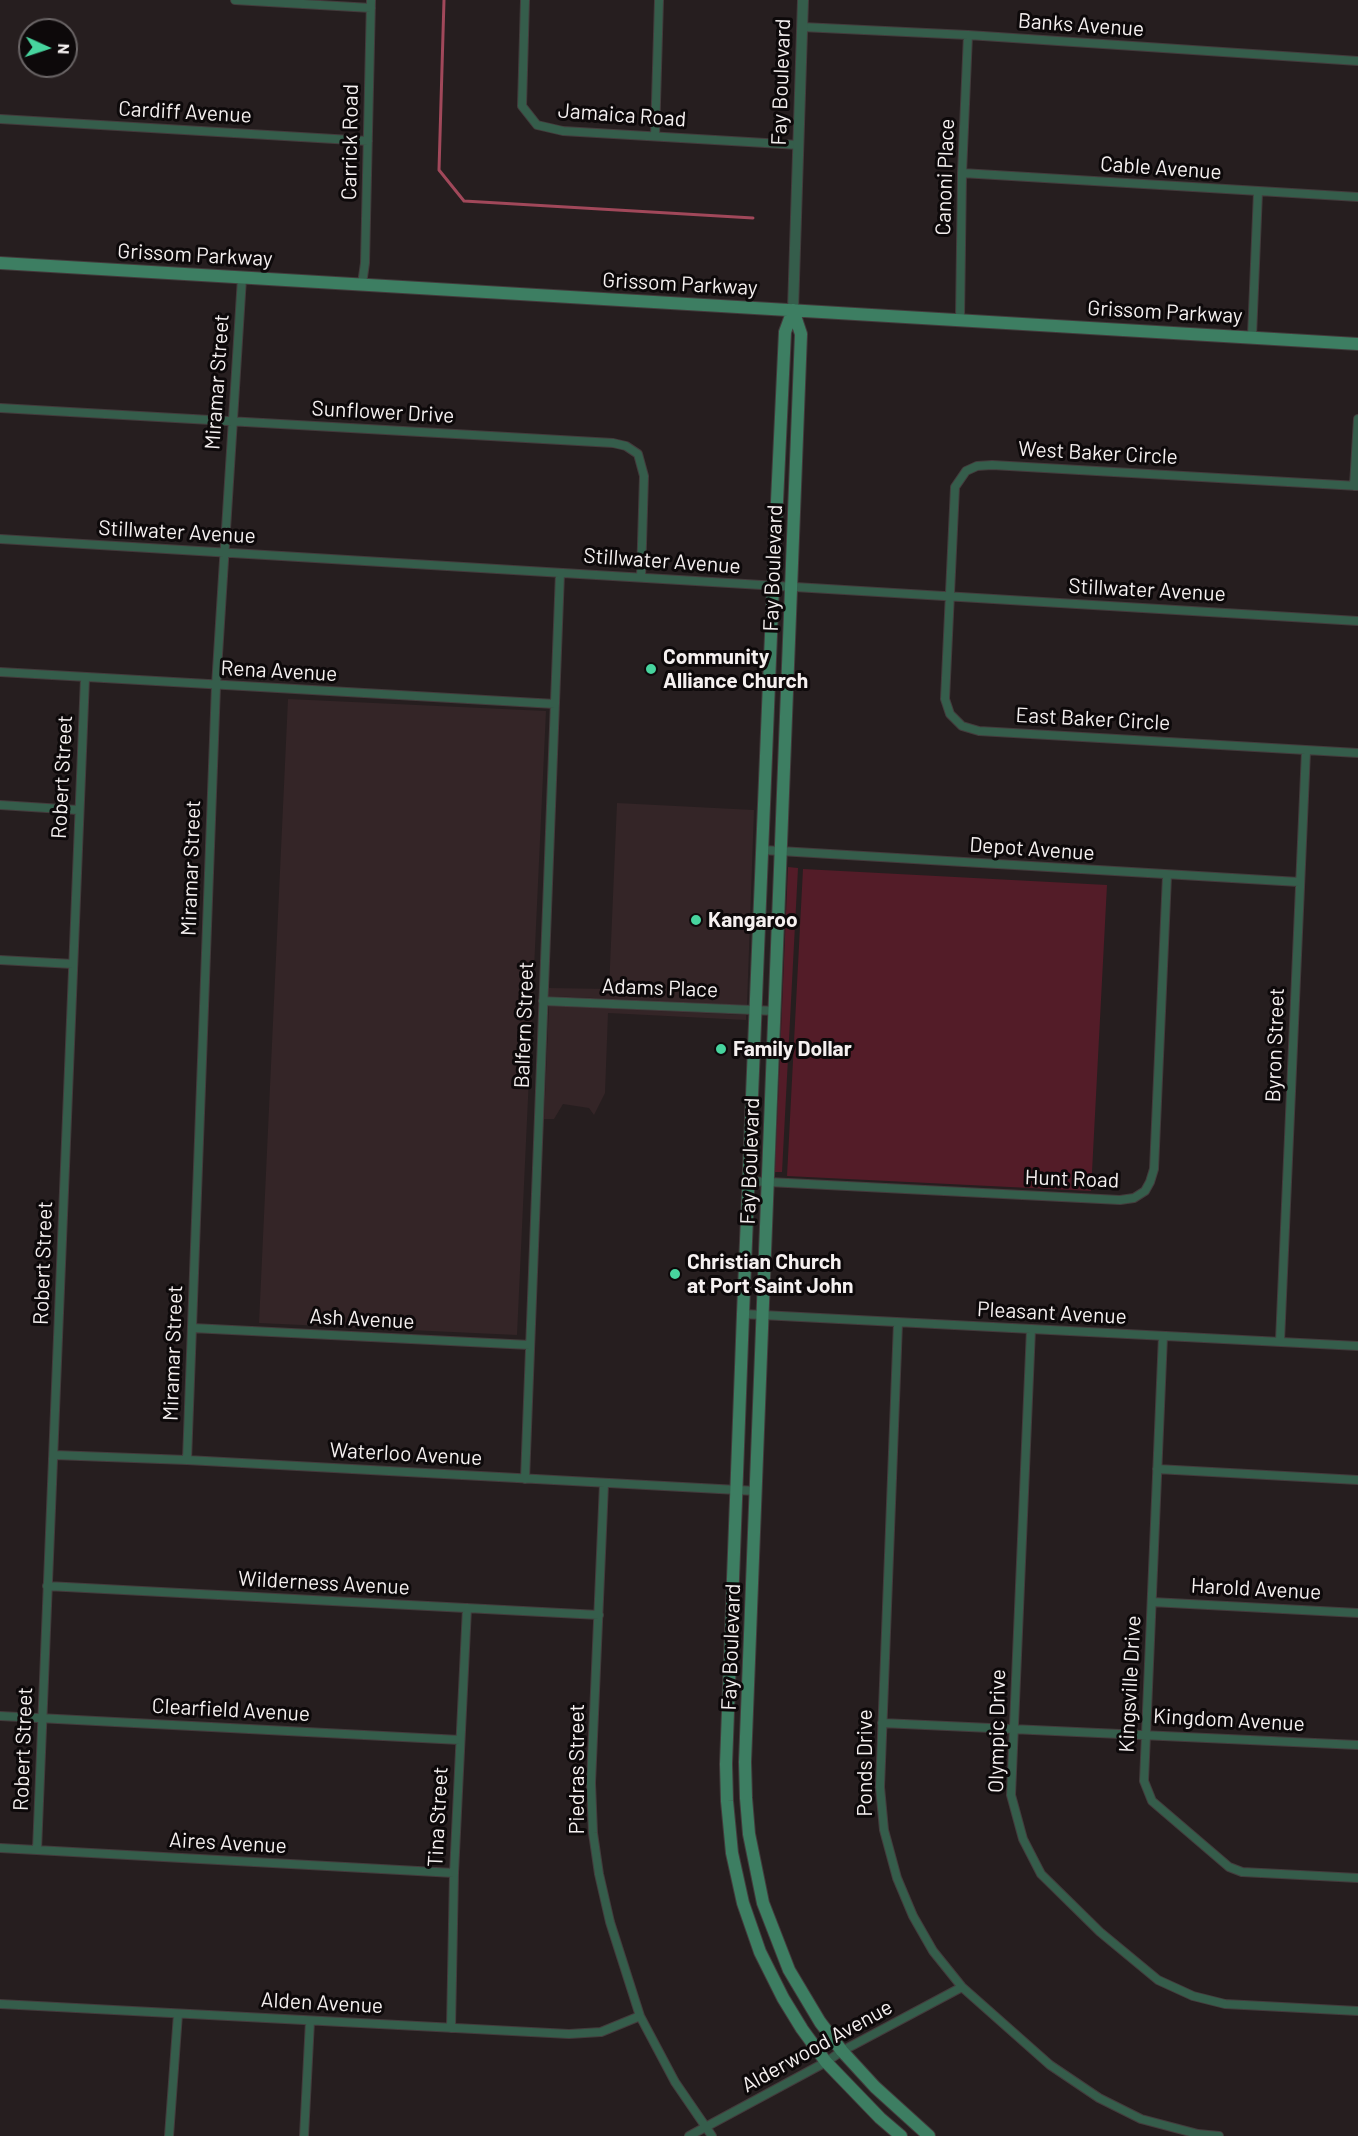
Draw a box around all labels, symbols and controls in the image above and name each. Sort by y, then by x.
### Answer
street label: Banks Avenue [1017,8,1145,42]
north arrow [18,18,78,78]
street label: Fay Boulevard [766,18,796,146]
text: N [55,43,74,55]
street label: Carrick Road [336,84,364,200]
street label: Cardiff Avenue [118,96,252,128]
street label: Jamaica Road [557,98,687,132]
street label: Canoni Place [930,118,960,236]
street label: Cable Avenue [1099,151,1223,185]
street label: Grissom Parkway [117,238,273,272]
street label: Grissom Parkway [602,267,758,301]
street label: Grissom Parkway [1087,295,1243,329]
street label: Miramar Street [200,313,234,451]
street label: Sunflower Drive [311,396,455,428]
street label: West Baker Circle [1018,436,1178,470]
street label: Fay Boulevard [758,504,788,632]
street label: Stillwater Avenue [98,515,256,549]
street label: Stillwater Avenue [583,543,741,579]
street label: Stillwater Avenue [1068,573,1226,607]
place label: Community Alliance Church [663,644,808,694]
street label: Rena Avenue [220,655,338,687]
marker: Community Alliance Church [644,662,658,676]
street label: East Baker Circle [1015,702,1171,736]
street label: Robert Street [46,714,78,840]
street label: Miramar Street [176,800,206,936]
street label: Depot Avenue [969,832,1095,866]
place label: Kangaroo [708,907,798,933]
marker: Kangaroo [689,913,703,927]
street label: Balfern Street [509,961,539,1089]
street label: Adams Place [601,973,719,1003]
street label: Byron Street [1260,987,1290,1103]
place label: Family Dollar [733,1036,852,1062]
marker: Family Dollar [714,1042,728,1056]
street label: Fay Boulevard [735,1097,765,1225]
street label: Hunt Road [1024,1165,1120,1193]
street label: Robert Street [28,1201,58,1325]
place label: Christian Church at Port Saint John [687,1249,853,1299]
marker: Christian Church at Port Saint John [668,1267,682,1281]
street label: Miramar Street [158,1285,188,1421]
street label: Pleasant Avenue [977,1296,1127,1330]
street label: Ash Avenue [309,1304,415,1334]
street label: Waterloo Avenue [329,1437,483,1471]
street label: Wilderness Avenue [237,1566,411,1600]
street label: Harold Avenue [1190,1573,1322,1605]
street label: Fay Boulevard [716,1583,746,1711]
street label: Kingsville Drive [1114,1615,1146,1753]
street label: Olympic Drive [983,1669,1011,1793]
street label: Robert Street [8,1687,38,1811]
street label: Clearfield Avenue [151,1693,311,1727]
street label: Kingdom Avenue [1152,1703,1306,1737]
street label: Piedras Street [564,1704,590,1834]
street label: Ponds Drive [852,1709,878,1817]
street label: Tina Street [423,1766,453,1868]
street label: Aires Avenue [169,1827,287,1859]
street label: Alden Avenue [260,1987,384,2019]
street label: Alderwood Avenue [737,1994,897,2098]

